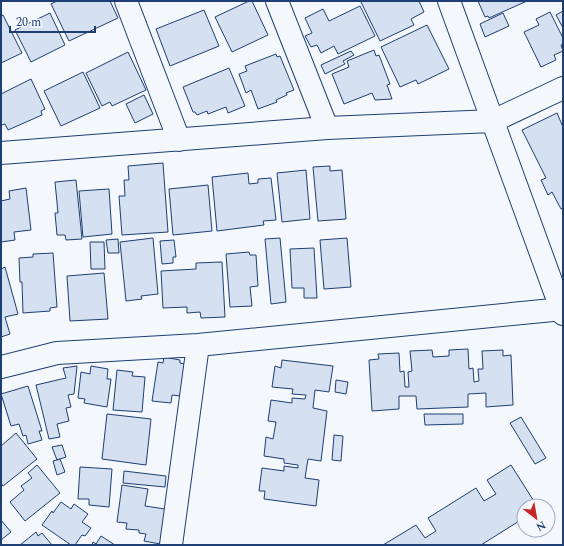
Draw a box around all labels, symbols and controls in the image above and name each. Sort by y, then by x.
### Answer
scale bar [10,8,95,34]
text: 20 m [16,13,41,32]
north arrow [516,498,556,538]
text: N [533,517,549,536]

